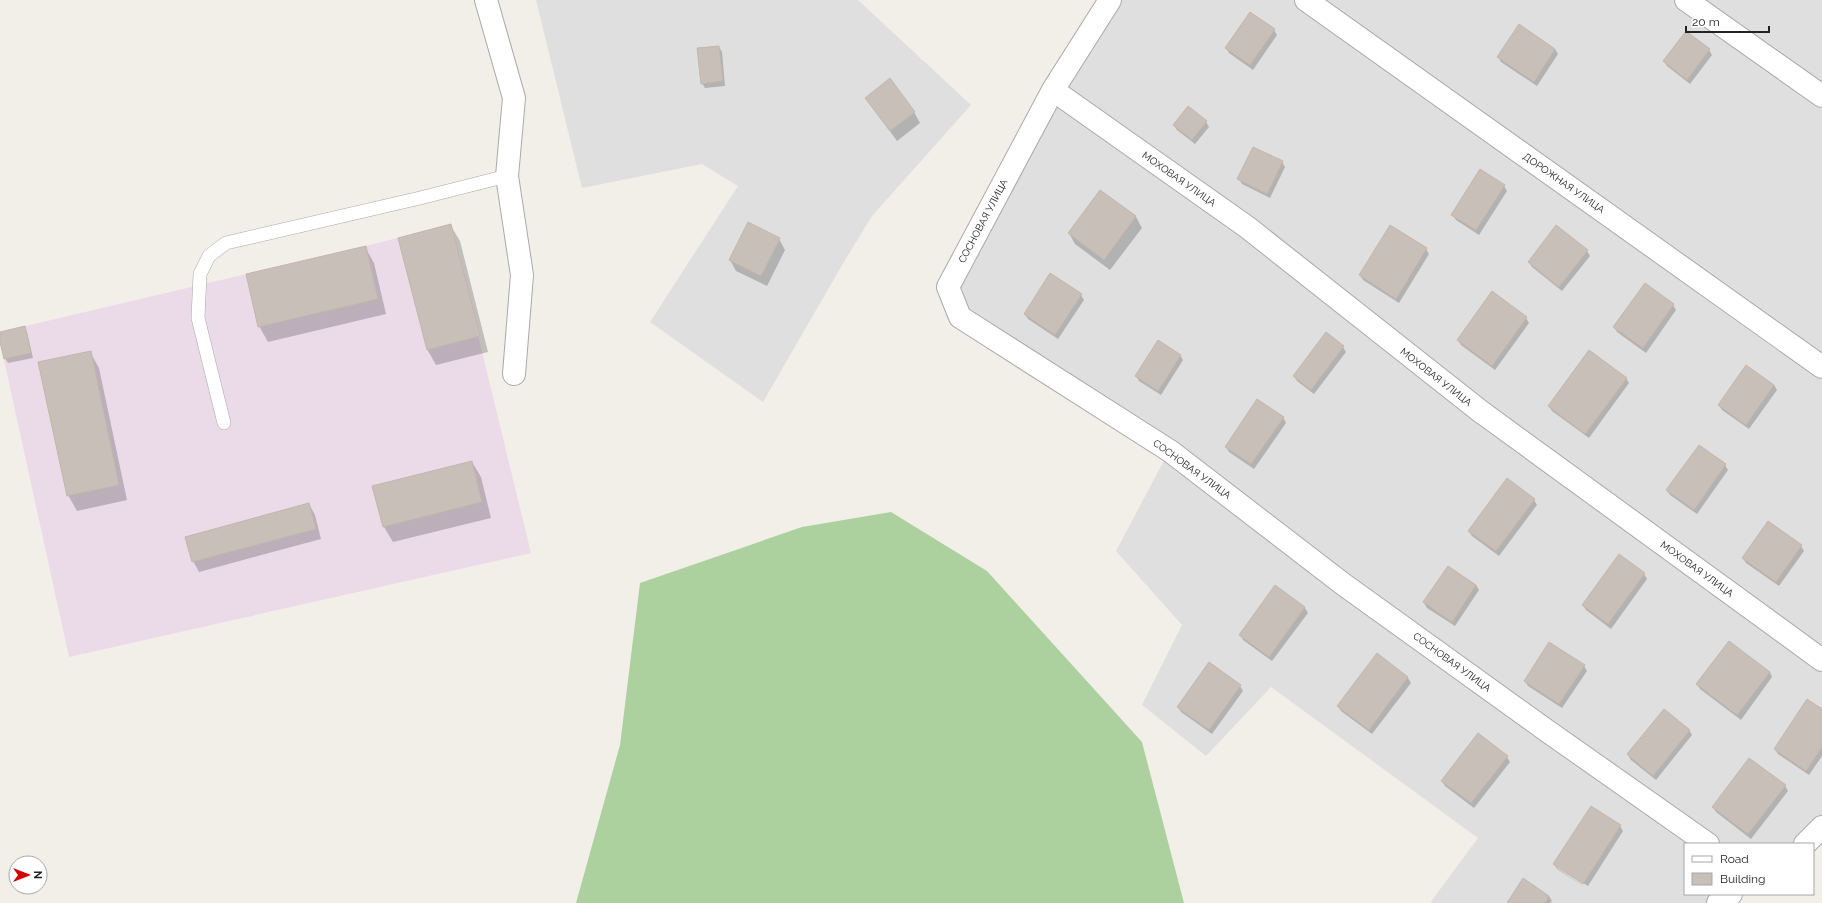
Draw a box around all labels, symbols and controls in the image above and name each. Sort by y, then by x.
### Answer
scale bar [1686,8,1769,34]
text: 20 m [1692,15,1720,29]
street label: МОХОВАЯ УЛИЦА [1140,149,1218,209]
street label: ДОРОЖНАЯ УЛИЦА [1521,151,1607,215]
street label: СОСНОВАЯ УЛИЦА [956,177,1010,265]
street label: МОХОВАЯ УЛИЦА [1398,346,1474,408]
street label: СОСНОВАЯ УЛИЦА [1151,437,1233,501]
street label: МОХОВАЯ УЛИЦА [1658,539,1736,599]
street label: СОСНОВАЯ УЛИЦА [1411,630,1493,694]
legend [1684,843,1814,895]
text: Road [1720,852,1749,866]
north arrow [8,855,48,895]
text: N [31,871,44,879]
text: Building [1720,872,1766,886]

